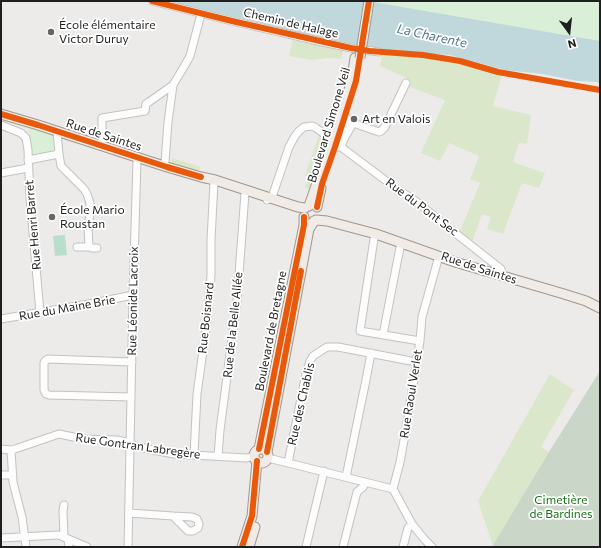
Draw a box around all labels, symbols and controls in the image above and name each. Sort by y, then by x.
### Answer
street label: Chemin de Halage [242,5,340,41]
north arrow [549,12,589,52]
place label: École élémentaire Victor Duruy [59,18,155,46]
water label: La Charente [396,21,468,51]
marker: École élémentaire Victor Duruy [46,27,56,37]
text: N [567,37,578,51]
street label: Boulevard Simone Veil [305,65,353,185]
place label: Art en Valois [362,112,430,126]
marker: Art en Valois [349,114,359,124]
street label: Rue de Saintes [64,116,144,154]
street label: Rue du Pont Sec [383,175,461,239]
street label: Rue Henri Barret [22,179,44,271]
place label: École Mario Roustan [60,203,125,231]
marker: École Mario Roustan [47,212,57,222]
street label: Rue Léonide Lacroix [125,246,141,356]
street label: Rue de Saintes [439,249,519,287]
street label: Boulevard de Bretagne [252,270,290,392]
street label: Rue de la Belle Allée [220,271,246,379]
street label: Rue Boisnard [195,282,217,354]
street label: Rue du Maine Brie [18,292,116,324]
street label: Rue Raoul Verlet [397,349,425,439]
street label: Rue des Chablis [284,361,318,447]
street label: Rue Gontran Labregère [75,430,201,462]
park label: Cimetière de Bardines [530,493,592,521]

